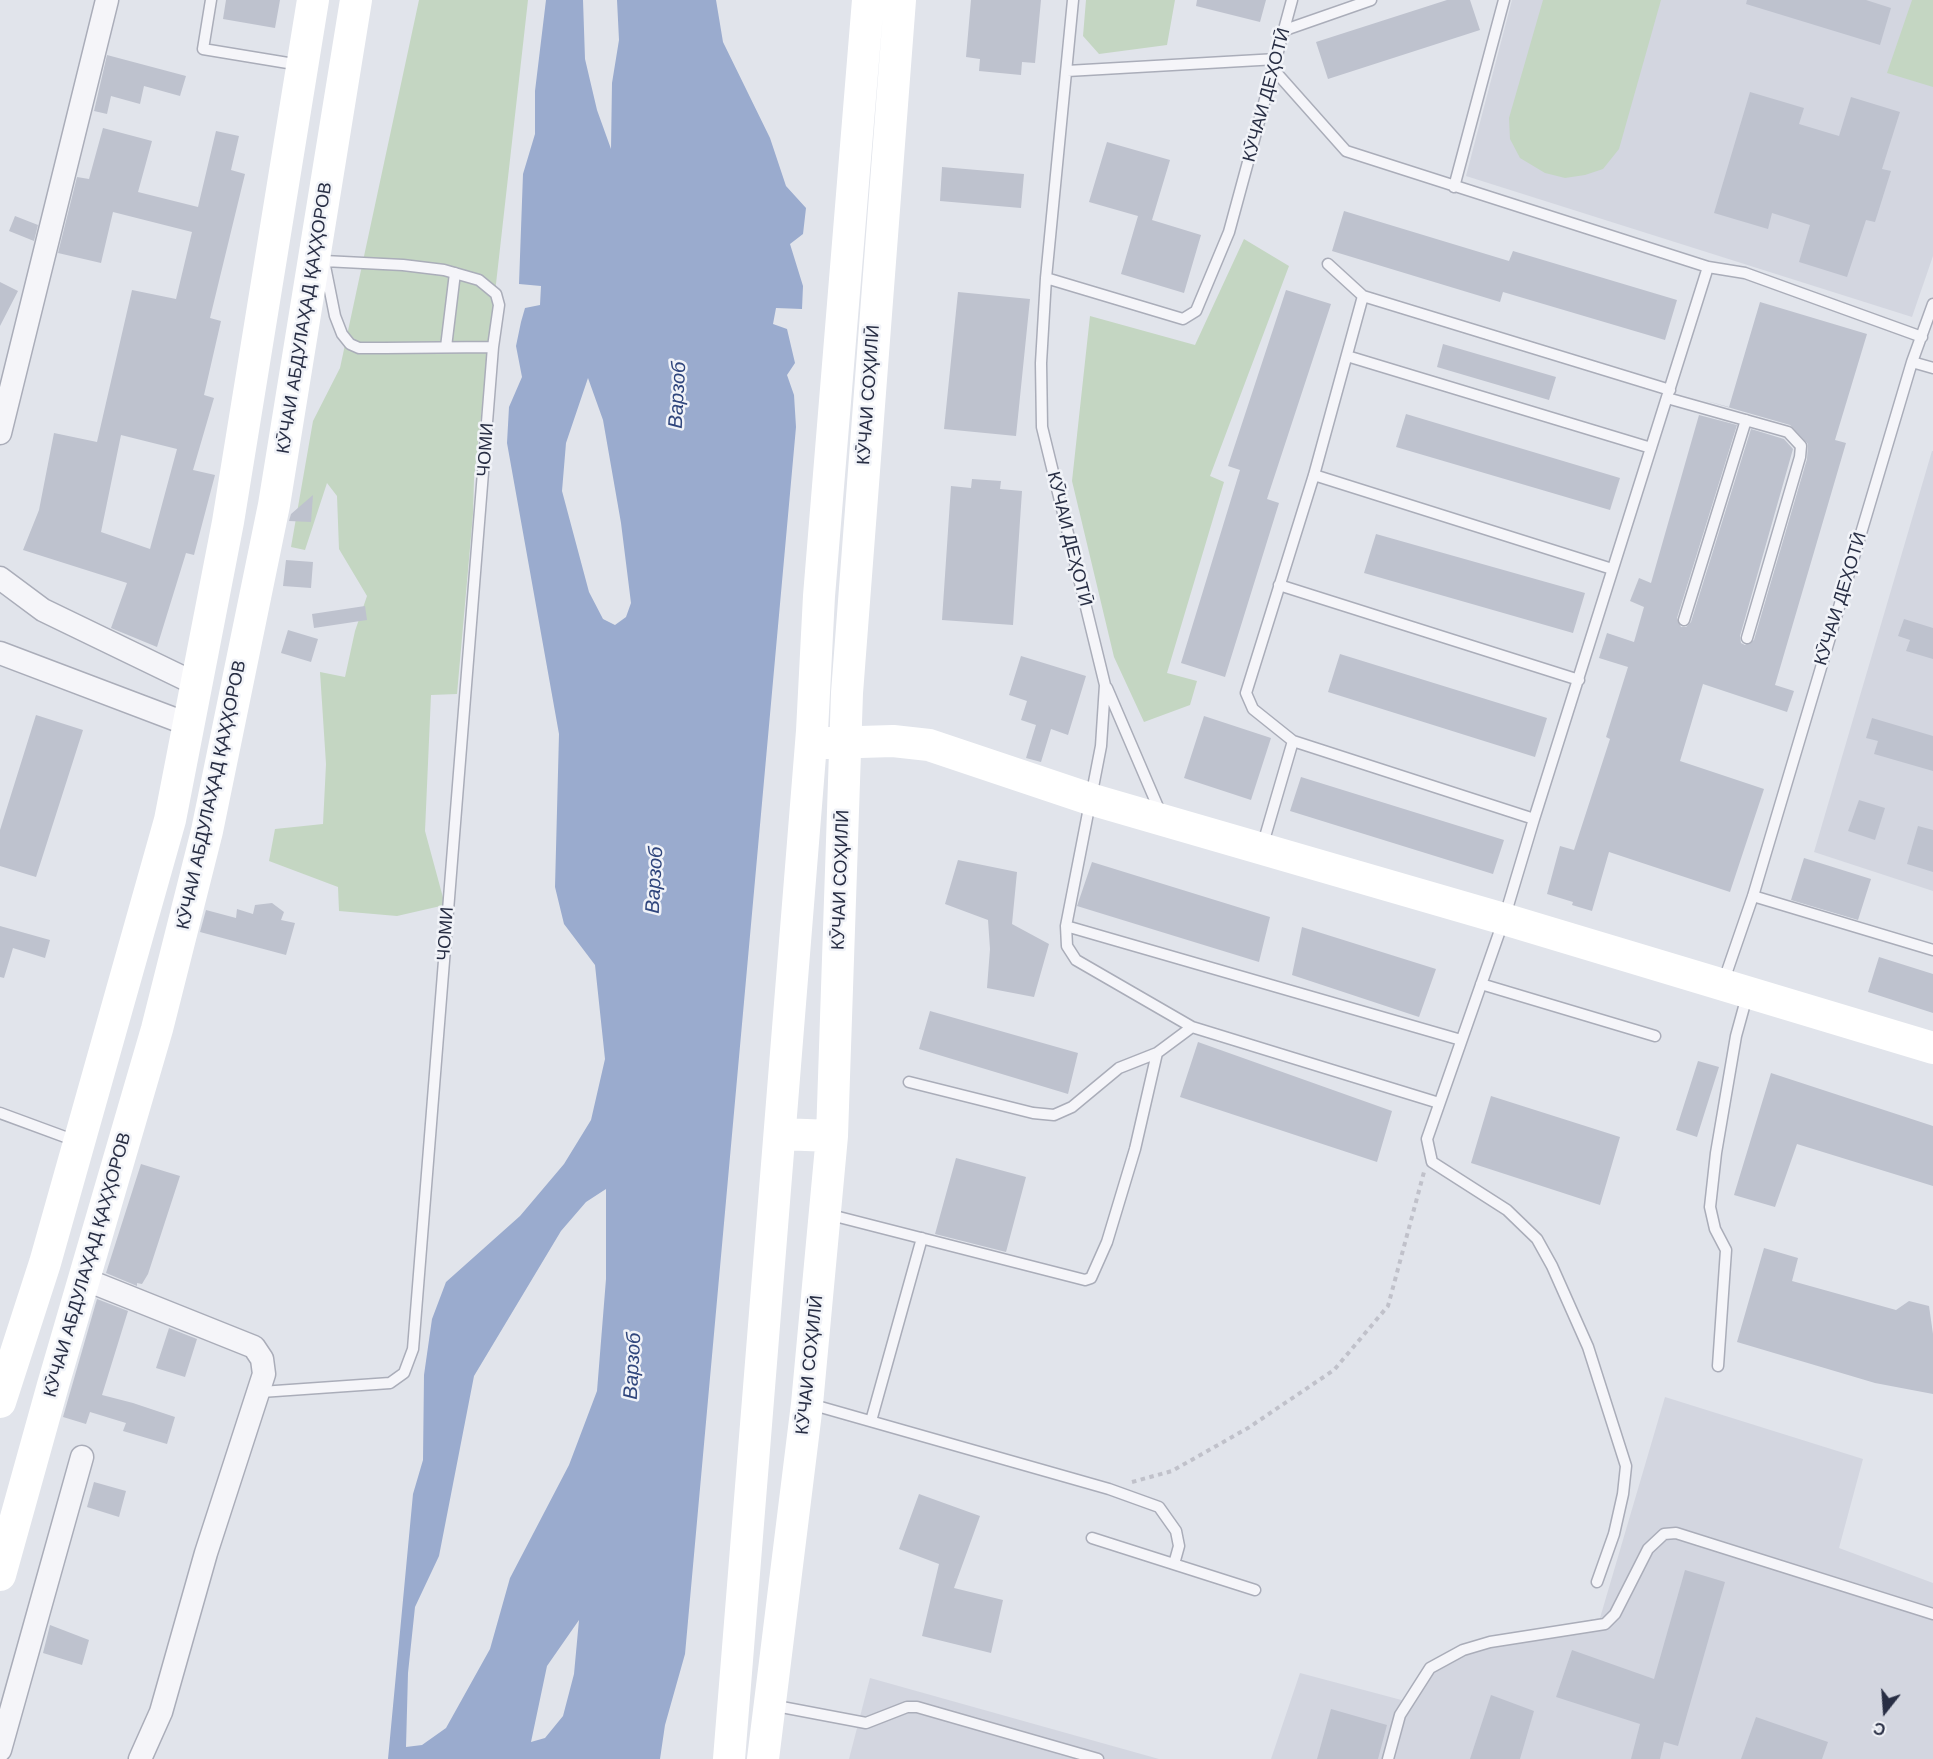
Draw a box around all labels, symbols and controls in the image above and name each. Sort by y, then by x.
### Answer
street label: КӮЧАИ ДЕҲОТӢ [1239,26,1295,164]
street label: КӮЧАИ АБДУЛАҲАД ҚАҲҲОРОВ [273,181,337,455]
street label: КӮЧАИ СОҲИЛӢ [853,324,885,466]
water label: Варзоб [664,361,692,429]
street label: ЧОМИ [473,422,499,478]
street label: КӮЧАИ ДЕҲОТӢ [1042,469,1096,609]
street label: КӮЧАИ ДЕҲОТӢ [1810,530,1872,668]
street label: КӮЧАИ АБДУЛАҲАД ҚАҲҲОРОВ [173,658,251,932]
street label: КӮЧАИ СОҲИЛӢ [828,810,854,950]
water label: Варзоб [641,846,669,914]
street label: ЧОМИ [433,906,459,962]
street label: КӮЧАИ АБДУЛАҲАД ҚАҲҲОРОВ [40,1130,136,1400]
street label: КӮЧАИ СОҲИЛӢ [792,1294,828,1436]
water label: Варзоб [619,1332,647,1400]
north arrow [1855,1681,1915,1741]
text: С [1872,1719,1888,1739]

